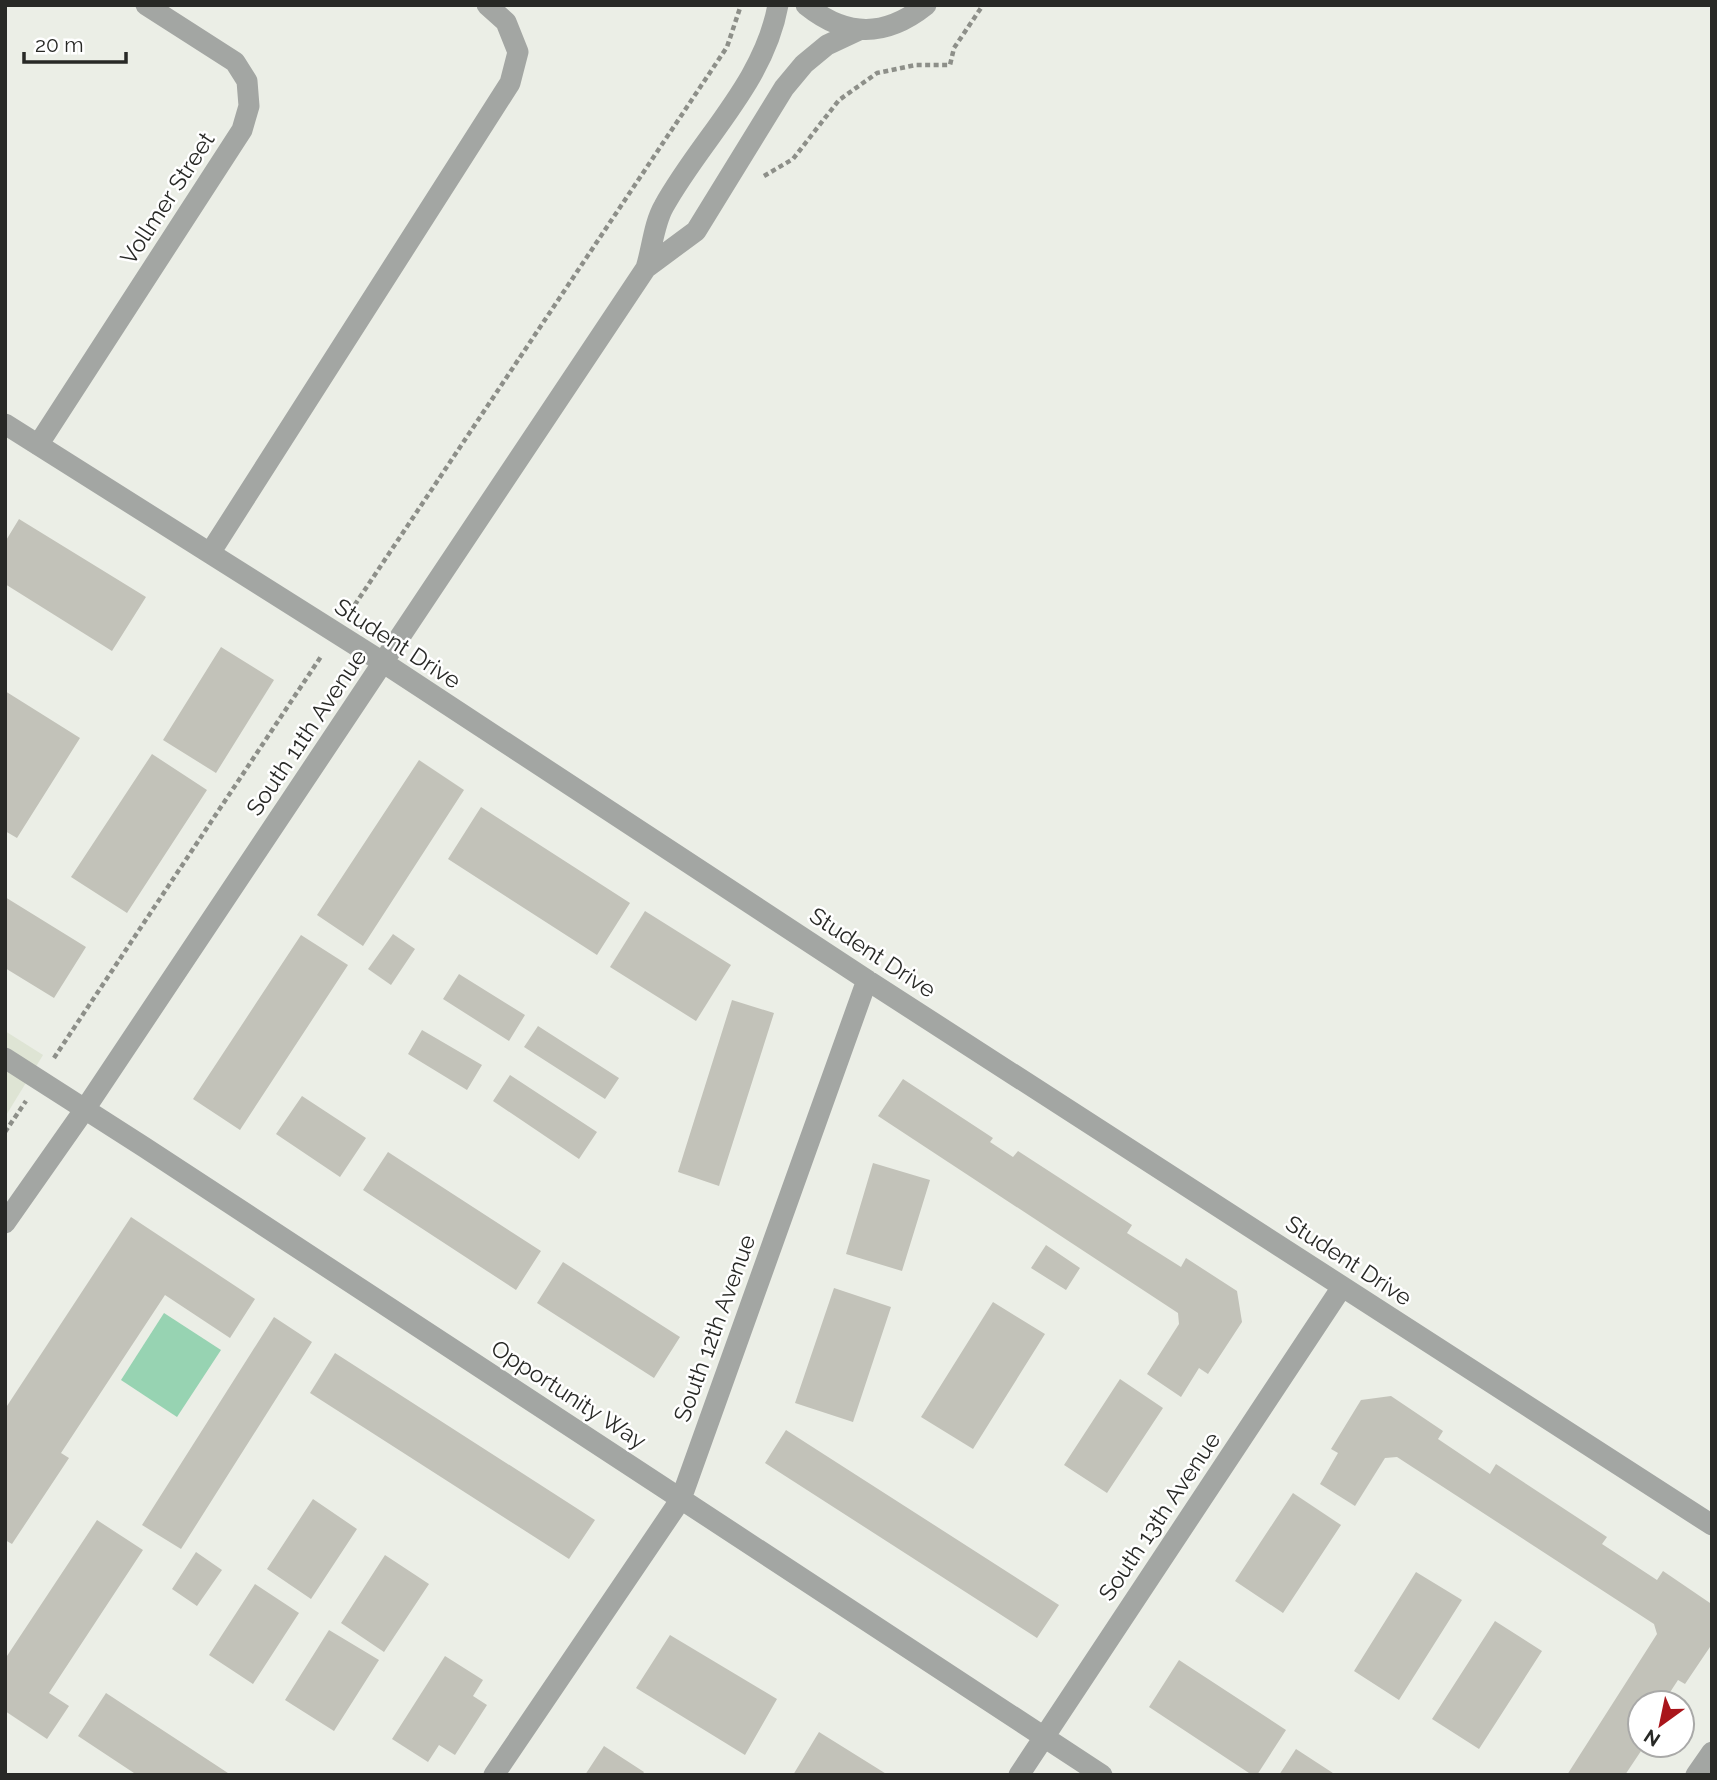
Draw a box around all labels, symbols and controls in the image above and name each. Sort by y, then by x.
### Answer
scale bar [24,21,126,65]
text: 20 m [35,32,83,57]
street label: Vollmer Street [114,127,220,269]
street label: Student Drive [330,592,466,694]
street label: South 11th Avenue [240,644,372,820]
street label: Student Drive [805,901,941,1003]
street label: Student Drive [1281,1209,1417,1311]
street label: South 12th Avenue [668,1231,760,1425]
street label: Opportunity Way [486,1334,652,1454]
street label: South 13th Avenue [1093,1427,1225,1605]
north arrow [1626,1689,1696,1759]
text: N [1640,1725,1664,1751]

